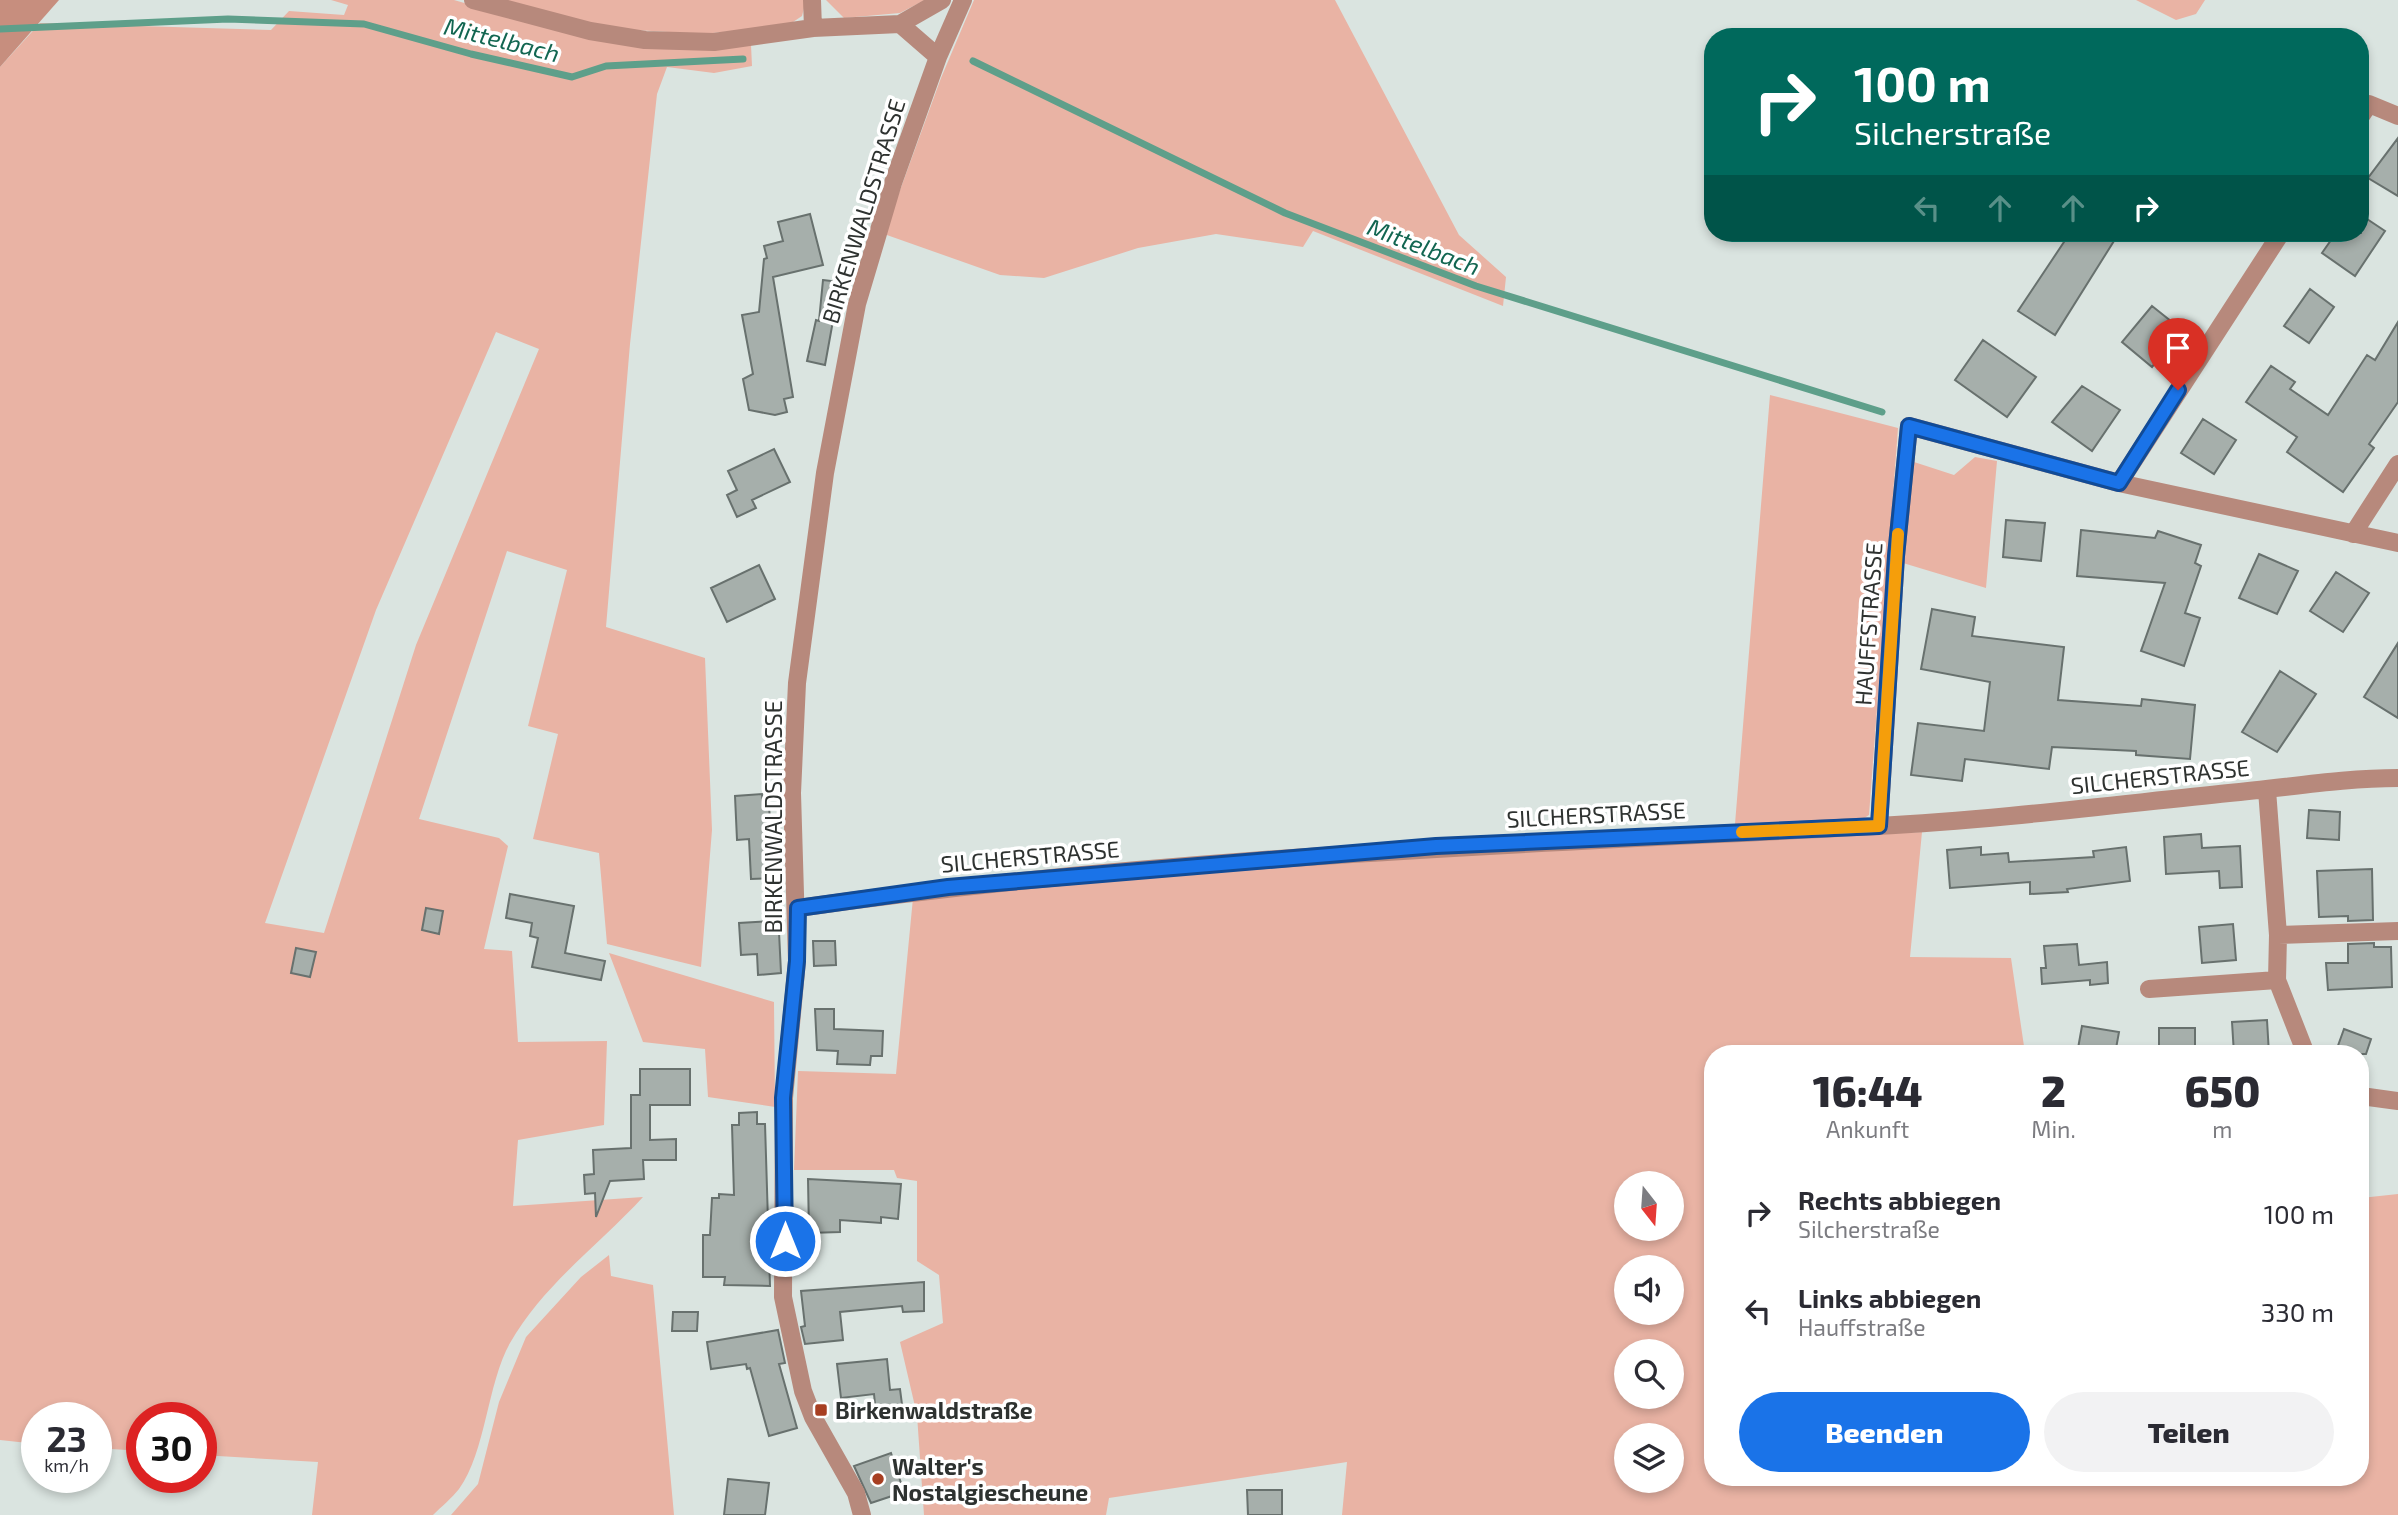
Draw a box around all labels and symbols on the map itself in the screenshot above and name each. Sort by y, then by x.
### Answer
water label: Mittelbach [441,11,563,67]
street label: BIRKENWALDSTRASSE [816,95,910,327]
water label: Mittelbach [1364,211,1484,281]
pin [2148,318,2208,390]
street label: HAUFFSTRASSE [1848,542,1888,706]
street label: BIRKENWALDSTRASSE [759,700,787,934]
street label: SILCHERSTRASSE [2069,753,2251,799]
street label: SILCHERSTRASSE [1506,795,1686,833]
street label: SILCHERSTRASSE [939,834,1121,878]
north arrow [1614,1171,1684,1241]
position arrow [748,1204,822,1278]
place label: Birkenwaldstraße [835,1396,1033,1424]
speed limit sign: 30 [126,1402,217,1493]
marker: Birkenwaldstraße [813,1402,829,1418]
place label: Walter's Nostalgiescheune [892,1452,1088,1506]
marker: Walter's Nostalgiescheune [870,1471,886,1487]

